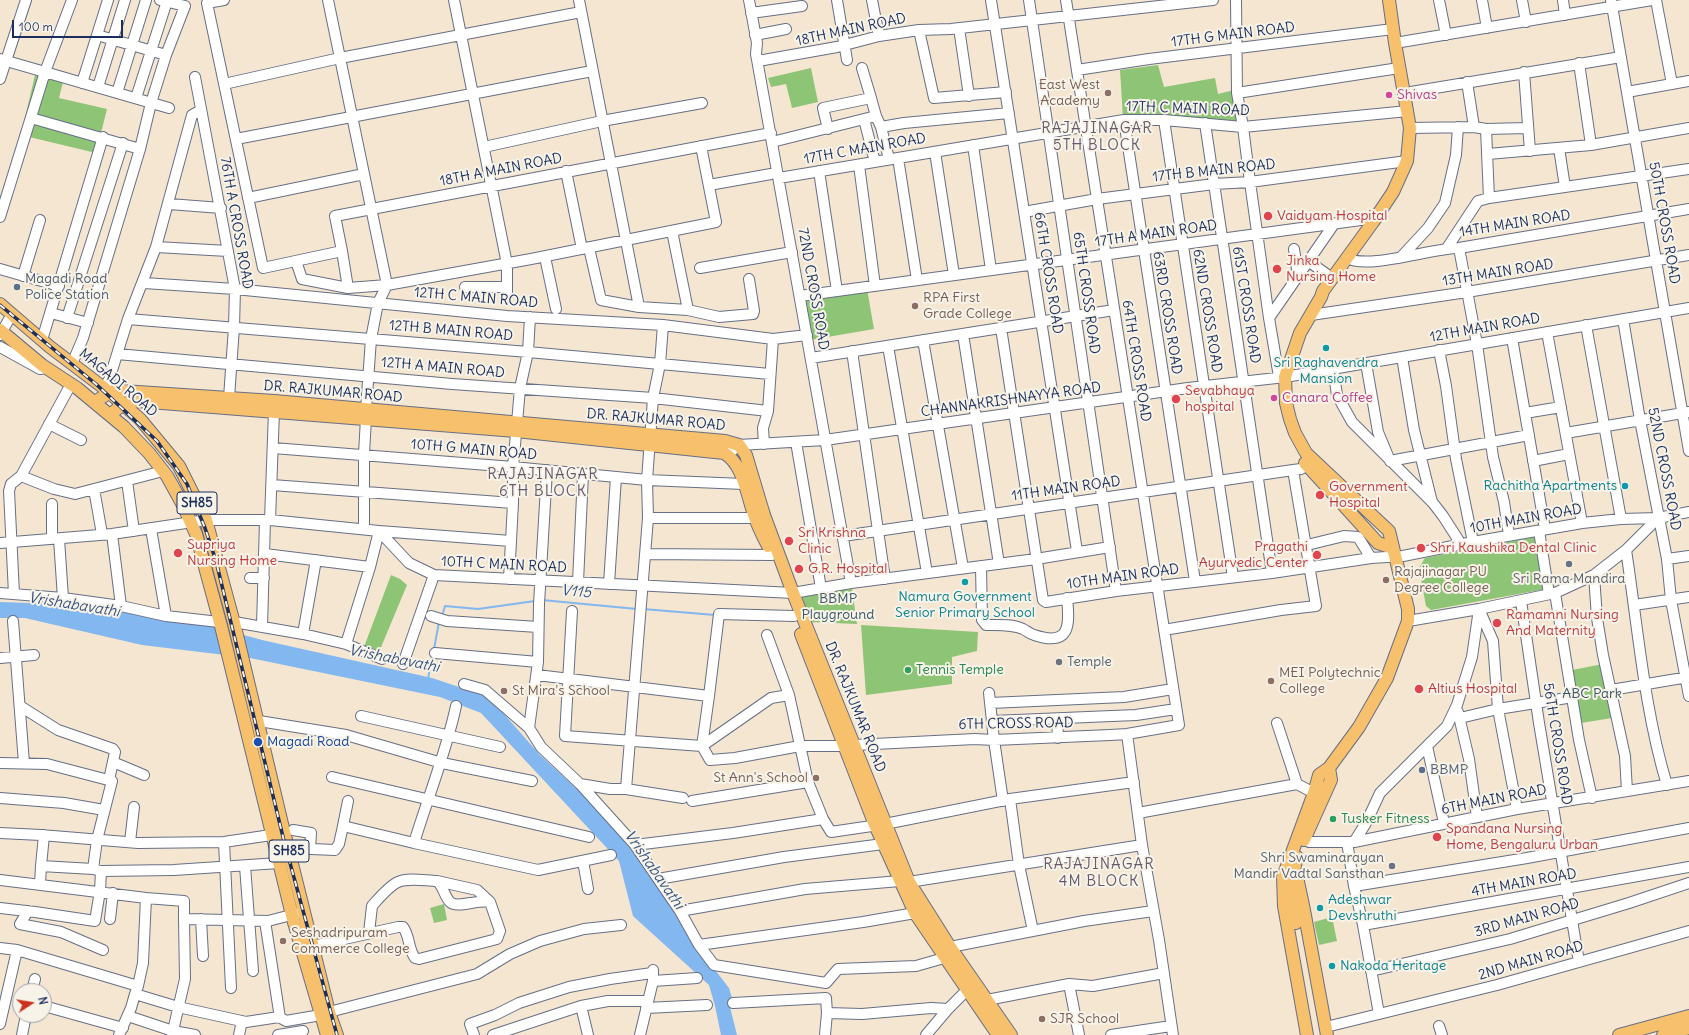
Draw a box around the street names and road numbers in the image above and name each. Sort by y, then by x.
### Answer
street label: 18TH MAIN ROAD [794,10,908,50]
street label: 17TH G MAIN ROAD [1170,19,1296,51]
street label: 17TH C MAIN ROAD [1126,98,1250,120]
street label: 17TH C MAIN ROAD [803,130,927,168]
street label: 18TH A MAIN ROAD [438,150,564,190]
street label: 76TH A CROSS ROAD [216,155,256,291]
street label: 17TH B MAIN ROAD [1152,156,1276,186]
street label: 50TH CROSS ROAD [1645,160,1683,286]
street label: 14TH MAIN ROAD [1458,207,1572,241]
street label: 66TH CROSS ROAD [1030,211,1066,335]
street label: 17TH A MAIN ROAD [1094,217,1218,251]
street label: 72ND CROSS ROAD [794,227,832,351]
street label: 65TH CROSS ROAD [1069,231,1103,355]
street label: 61ST CROSS ROAD [1228,245,1264,365]
street label: 62ND CROSS ROAD [1189,248,1225,374]
street label: 63RD CROSS ROAD [1149,250,1185,376]
street label: 13TH MAIN ROAD [1441,256,1555,290]
street label: 12TH C MAIN ROAD [413,284,539,312]
street label: 64TH CROSS ROAD [1118,299,1154,423]
street label: 12TH MAIN ROAD [1429,310,1541,346]
street label: 12TH B MAIN ROAD [388,317,514,345]
street label: MAGADI ROAD [75,345,161,421]
street label: 12TH A MAIN ROAD [380,354,506,382]
street label: DR. RAJKUMAR ROAD [263,378,403,406]
street label: CHANNAKRISHNAYYA ROAD [920,379,1102,421]
street label: DR. RAJKUMAR ROAD [586,406,726,434]
street label: 52ND CROSS ROAD [1644,406,1684,532]
street label: 10TH G MAIN ROAD [410,436,538,464]
street label: 11TH MAIN ROAD [1010,473,1122,505]
road number: SH85 [177,492,217,514]
street label: 10TH MAIN ROAD [1469,501,1583,537]
street label: 10TH C MAIN ROAD [441,553,567,577]
street label: 10TH MAIN ROAD [1066,561,1180,593]
street label: DR. RAJKUMAR ROAD [821,639,889,775]
street label: 56TH CROSS ROAD [1539,682,1575,806]
street label: 6TH CROSS ROAD [958,715,1074,733]
street label: 6TH MAIN ROAD [1440,782,1548,818]
road number: SH85 [269,840,309,862]
street label: 4TH MAIN ROAD [1470,865,1578,901]
street label: 3RD MAIN ROAD [1473,895,1581,941]
street label: 2ND MAIN ROAD [1476,938,1586,984]

